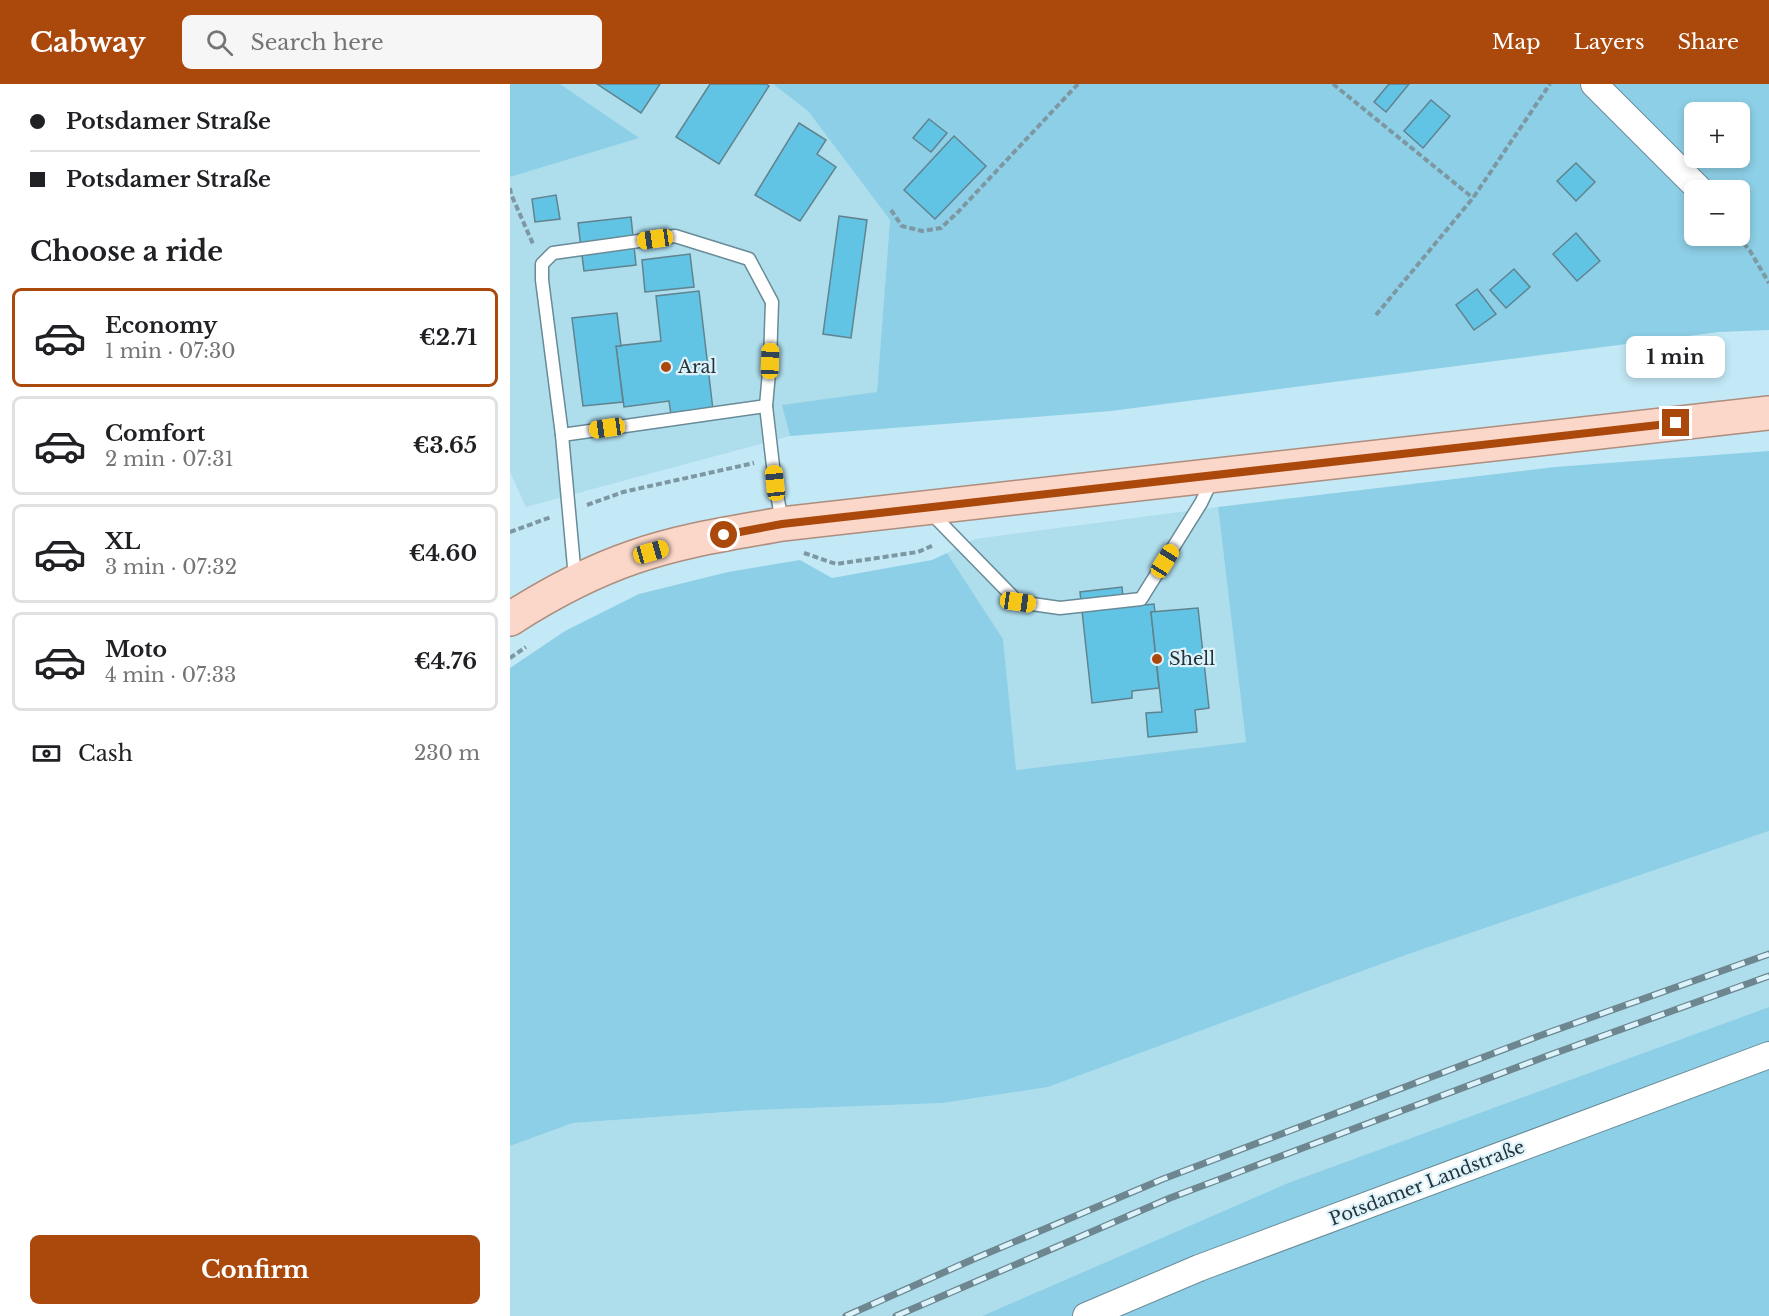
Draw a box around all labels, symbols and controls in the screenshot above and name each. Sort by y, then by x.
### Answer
search box [182,15,602,69]
text: Cabway [30,25,146,60]
icon: search [203,26,236,59]
text: Search here [251,29,384,56]
text: Map [1492,29,1541,55]
text: Layers [1574,29,1645,55]
text: Share [1678,29,1739,55]
map controls [1684,102,1750,246]
button: + [1684,102,1750,168]
text: Potsdamer Straße [66,108,271,135]
text: Potsdamer Straße [66,166,271,193]
button: − [1684,180,1750,246]
car [636,228,674,250]
text: Choose a ride [30,235,223,268]
icon: car [33,311,87,365]
text: Economy [105,312,217,339]
text: €2.71 [419,324,477,351]
callout: 1 min [1626,336,1726,378]
text: 1 min · 07:30 [105,339,236,363]
car [760,343,780,379]
text: 1 min [1647,345,1704,369]
place label: Aral [677,356,716,378]
marker: Aral [659,360,673,374]
route end [1662,409,1689,436]
car [588,417,626,439]
icon: car [33,419,87,473]
text: Comfort [105,420,205,447]
text: €3.65 [413,432,477,459]
text: 2 min · 07:31 [105,447,234,471]
car [764,464,786,502]
route start [710,521,737,548]
icon: car [33,527,87,581]
text: XL [105,528,140,555]
car [631,538,671,566]
text: €4.60 [409,540,477,567]
car [1148,541,1182,581]
text: 3 min · 07:32 [105,555,237,579]
car [999,591,1037,613]
icon: car [33,635,87,689]
text: Moto [105,636,167,663]
text: €4.76 [414,648,477,675]
place label: Shell [1169,648,1215,670]
marker: Shell [1150,652,1164,666]
text: 4 min · 07:33 [105,663,236,687]
icon: cash [30,737,63,770]
text: Cash [78,740,133,767]
text: 230 m [414,741,480,765]
street label: Potsdamer Landstraße [1326,1136,1528,1230]
button: Confirm [30,1235,480,1304]

